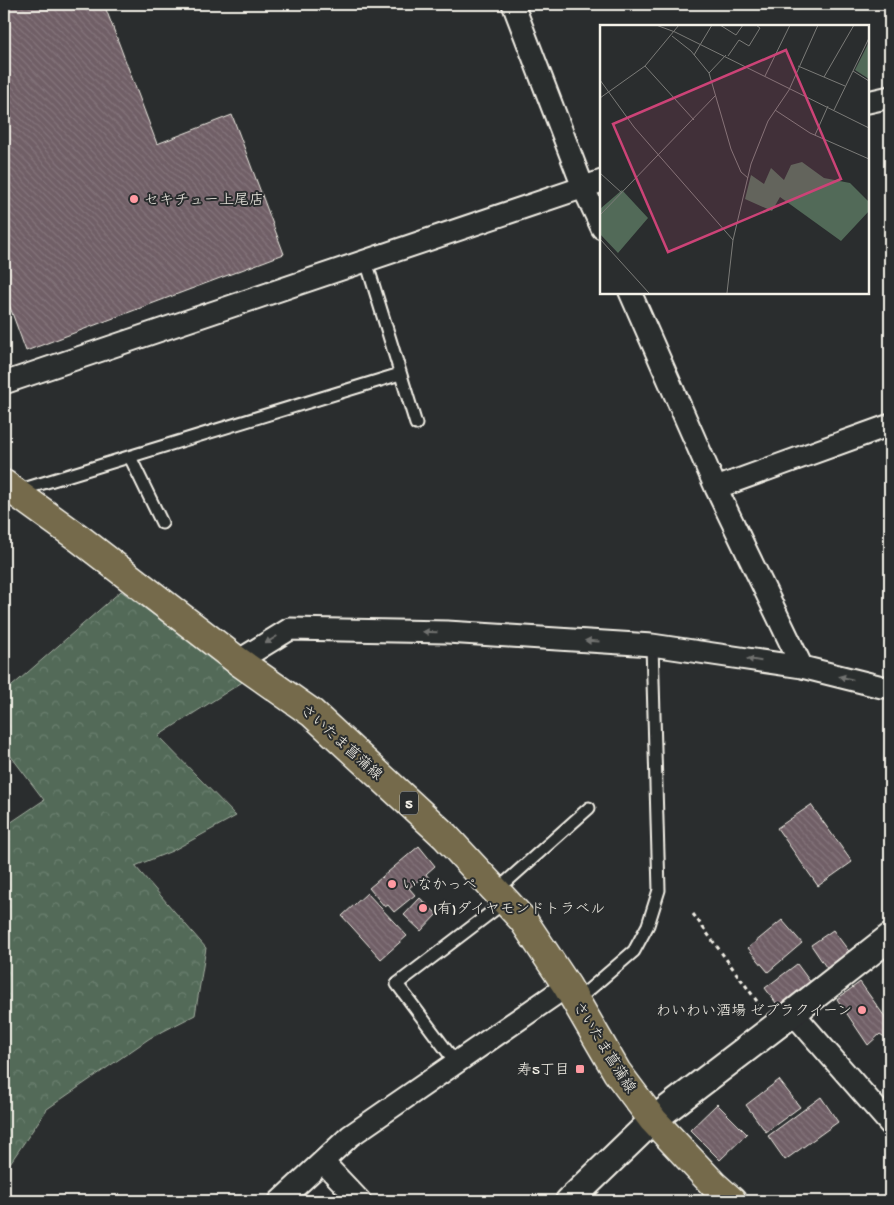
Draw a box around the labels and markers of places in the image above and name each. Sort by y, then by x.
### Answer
place label: セキチュー上尾店 [144,191,264,210]
marker: セキチュー上尾店 [128,193,140,205]
place label: いなかっぺ [402,877,477,895]
marker: いなかっぺ [386,878,398,890]
place label: (有)ダイヤモンドトラベル [433,900,605,919]
marker: (有)ダイヤモンドトラベル [417,902,429,914]
place label: わいわい酒場 ゼブラクイーン [656,1003,852,1021]
marker: わいわい酒場 ゼブラクイーン [856,1004,868,1016]
place label: 寿5丁目 [517,1061,570,1080]
marker: 寿5丁目 [574,1063,586,1075]

